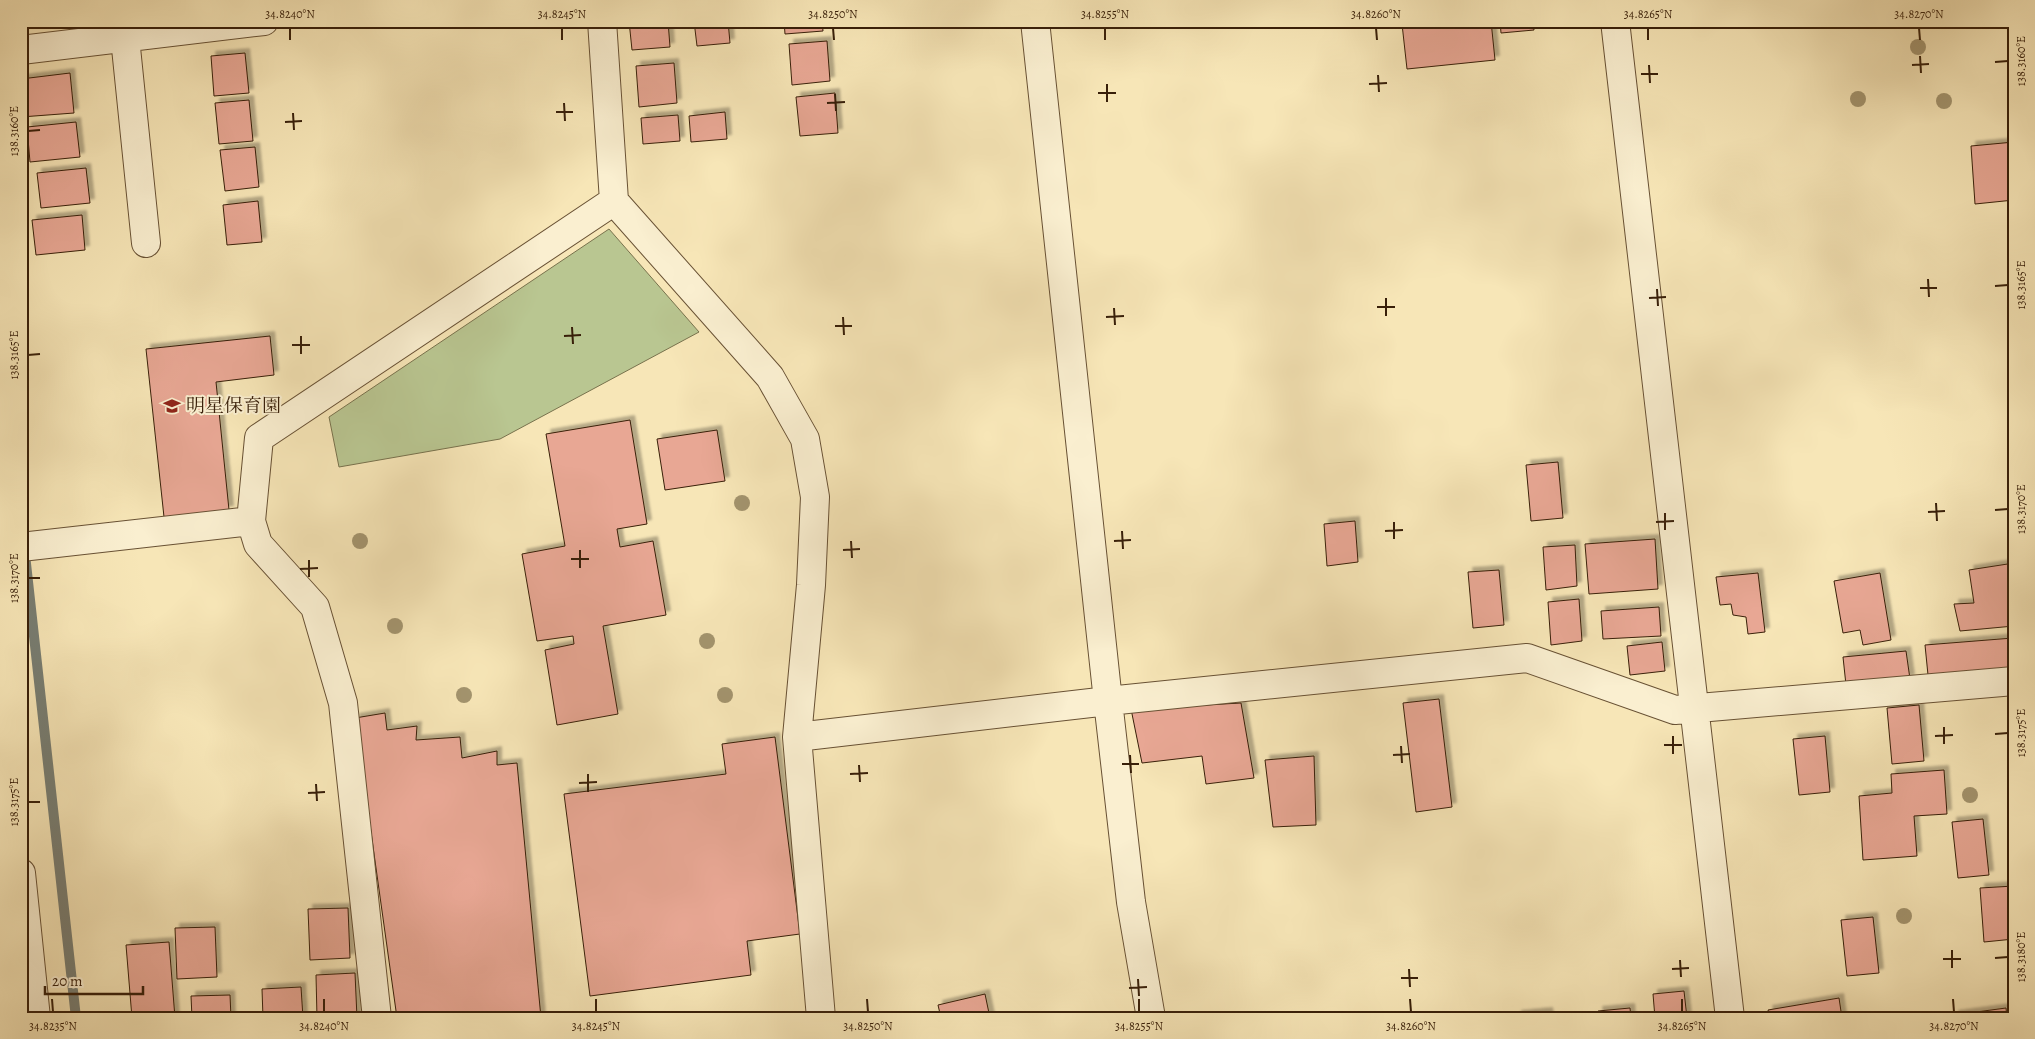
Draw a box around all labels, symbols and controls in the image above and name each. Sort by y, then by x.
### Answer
text: 34.8240°N [265,6,315,22]
text: 34.8245°N [538,6,587,22]
text: 34.8250°N [808,6,858,22]
text: 34.8255°N [1081,6,1129,22]
text: 34.8260°N [1351,6,1401,22]
text: 34.8265°N [1624,6,1673,22]
text: 34.8270°N [1894,6,1944,22]
text: 138.3160°E [2013,36,2029,86]
text: 138.3160°E [6,106,22,156]
text: 138.3165°E [2013,260,2029,310]
text: 138.3165°E [6,330,22,380]
place label: 明星保育園 [186,393,281,419]
school or university icon: 明星保育園 [162,396,182,416]
text: 138.3170°E [2013,484,2029,534]
text: 138.3170°E [6,553,22,603]
text: 138.3175°E [2013,709,2029,757]
text: 138.3175°E [6,778,22,826]
text: 138.3180°E [2013,932,2029,982]
scale bar [45,964,142,996]
text: 20 m [52,971,83,991]
text: 34.8235°N [29,1018,77,1034]
text: 34.8240°N [299,1018,349,1034]
text: 34.8245°N [572,1018,621,1034]
text: 34.8250°N [843,1018,893,1034]
text: 34.8255°N [1115,1018,1163,1034]
text: 34.8260°N [1386,1018,1436,1034]
text: 34.8265°N [1658,1018,1707,1034]
text: 34.8270°N [1929,1018,1979,1034]

